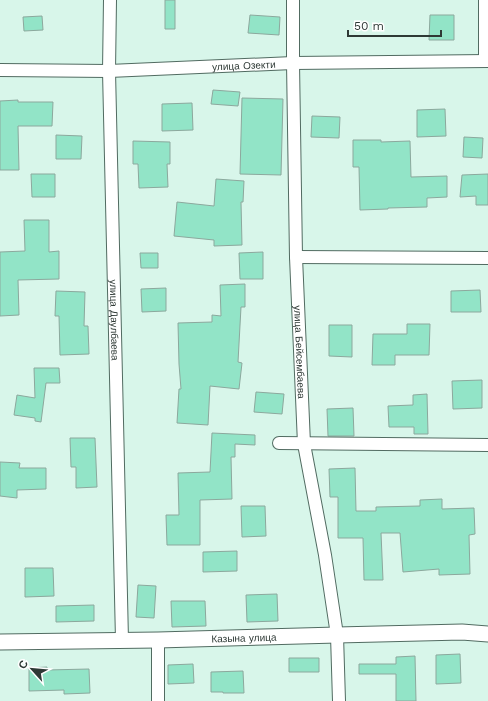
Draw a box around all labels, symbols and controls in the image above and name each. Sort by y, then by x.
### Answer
scale bar [348,12,441,38]
text: 50 m [354,19,384,33]
street label: улица Озекти [212,58,276,72]
street label: улица Даулбаева [108,279,121,361]
street label: улица Бейсембаева [293,305,308,399]
street label: Казына улица [211,631,277,644]
north arrow [12,649,52,689]
text: С [16,658,31,671]

